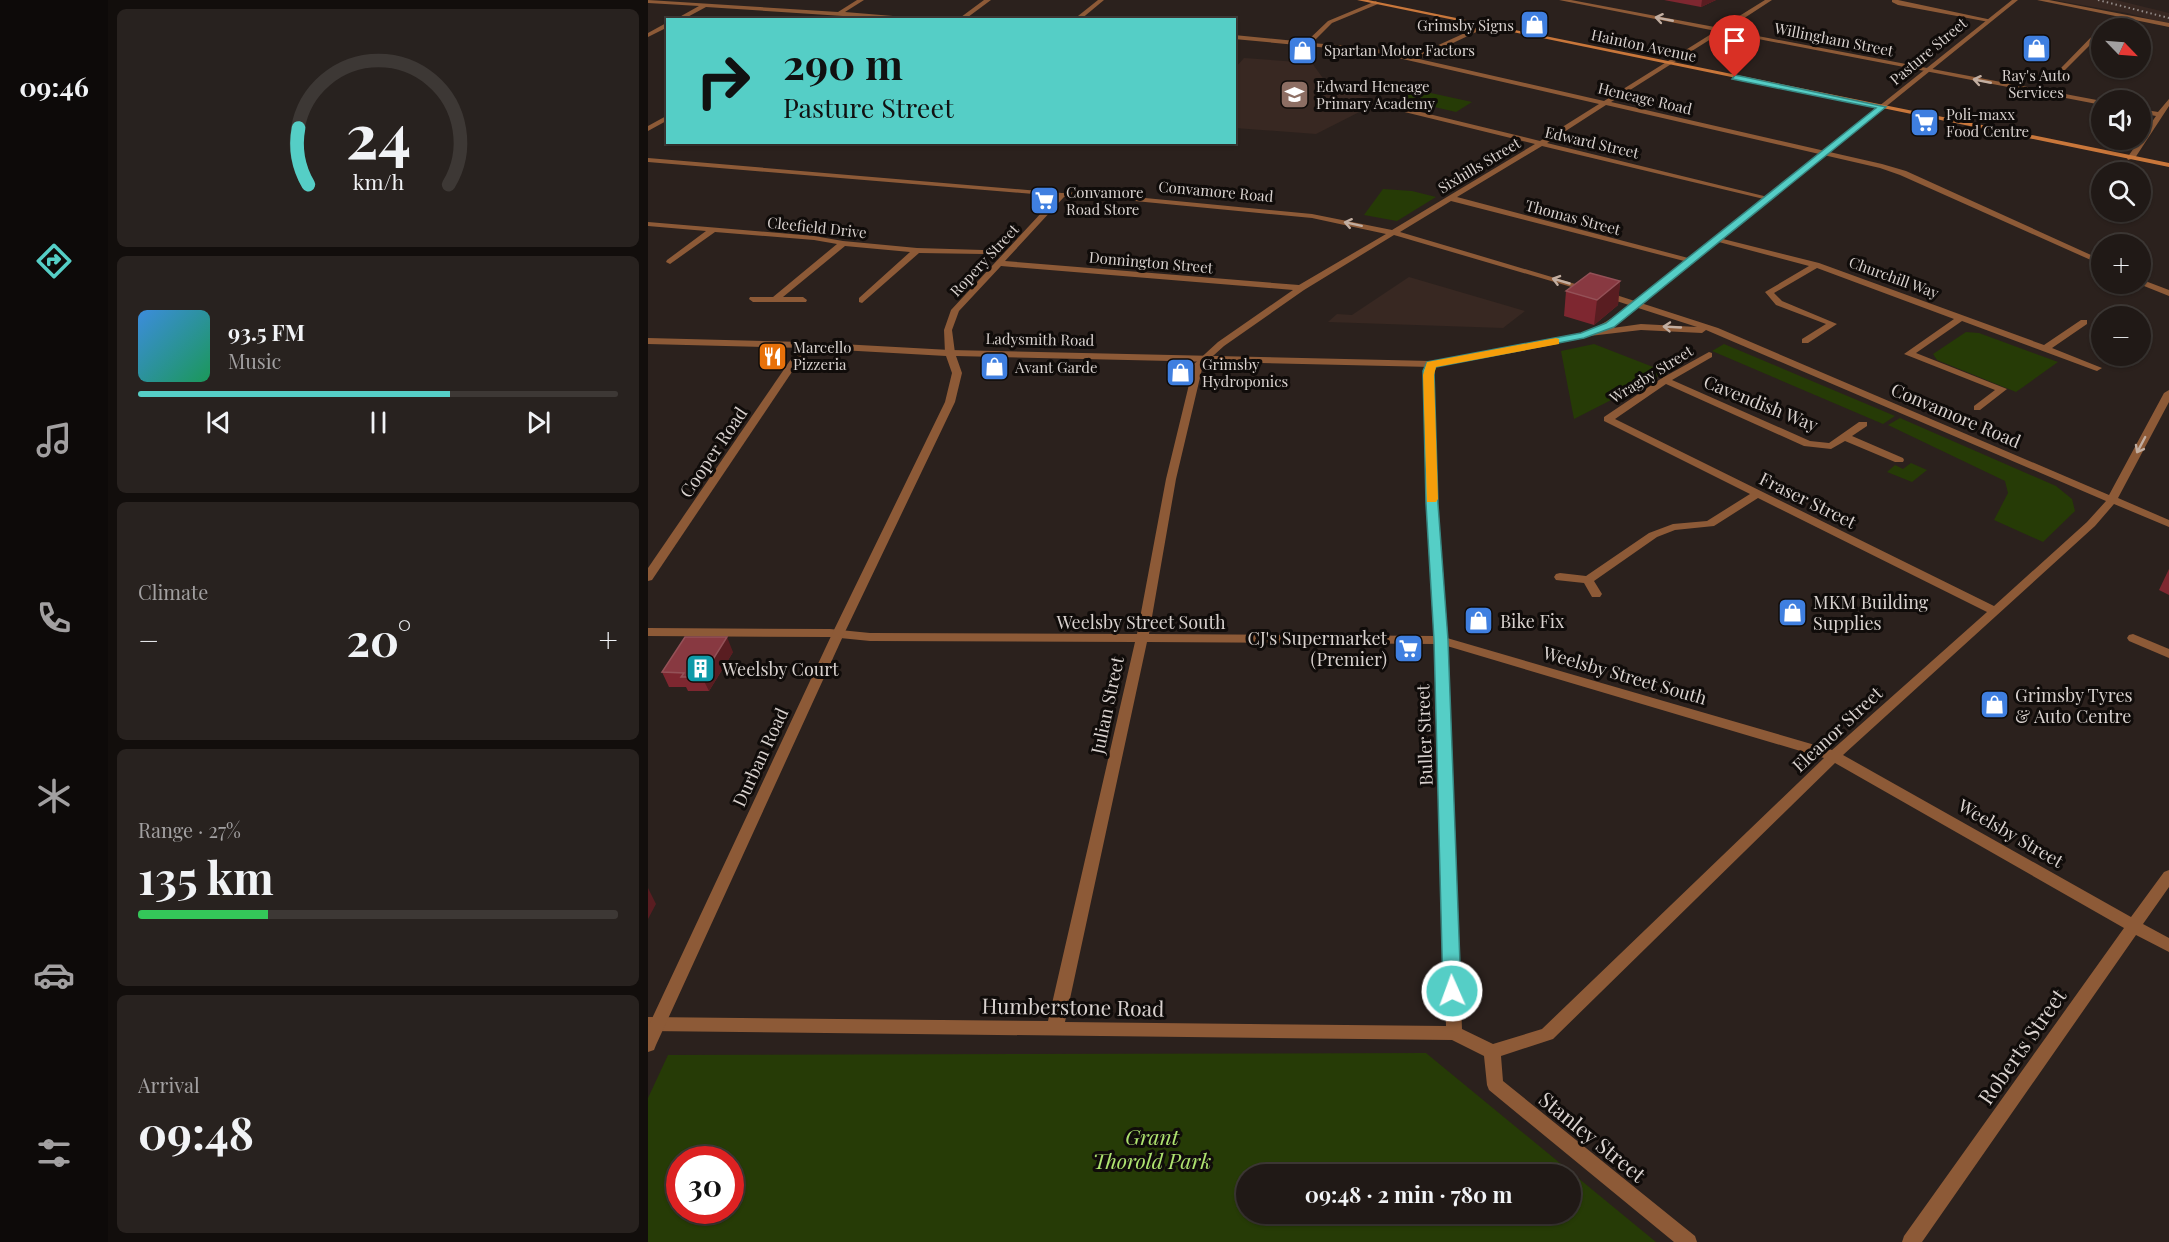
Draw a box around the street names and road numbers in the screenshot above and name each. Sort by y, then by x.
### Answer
street label: Pasture Street [1885,12,1971,89]
street label: Willingham Street [1772,17,1896,60]
street label: Hainton Avenue [1589,24,1699,66]
street label: Heneage Road [1596,77,1694,119]
street label: Edward Street [1543,121,1642,163]
street label: Sixhills Street [1434,132,1525,197]
street label: Convamore Road [1158,176,1275,206]
street label: Thomas Street [1523,195,1623,239]
street label: Cleefield Drive [766,212,868,242]
street label: Ropery Street [945,219,1023,301]
street label: Donnington Street [1088,247,1215,277]
street label: Churchill Way [1846,251,1942,303]
street label: Ladysmith Road [985,328,1095,350]
street label: Wragby Street [1605,340,1697,408]
street label: Cavendish Way [1700,369,1822,437]
street label: Convamore Road [1888,377,2025,453]
street label: Cooper Road [674,401,753,502]
street label: Fraser Street [1756,466,1861,534]
street label: Weelsby Street South [1055,610,1226,634]
street label: Weelsby Street South [1539,640,1710,710]
street label: Julian Street [1085,653,1129,757]
street label: Eleanor Street [1787,681,1888,777]
street label: Buller Street [1410,683,1438,786]
street label: Durban Road [727,703,794,810]
street label: Weelsby Street [1953,793,2069,873]
street label: Roberts Street [1971,982,2072,1109]
street label: Humberstone Road [981,990,1165,1022]
street label: Stanley Street [1534,1084,1653,1188]

